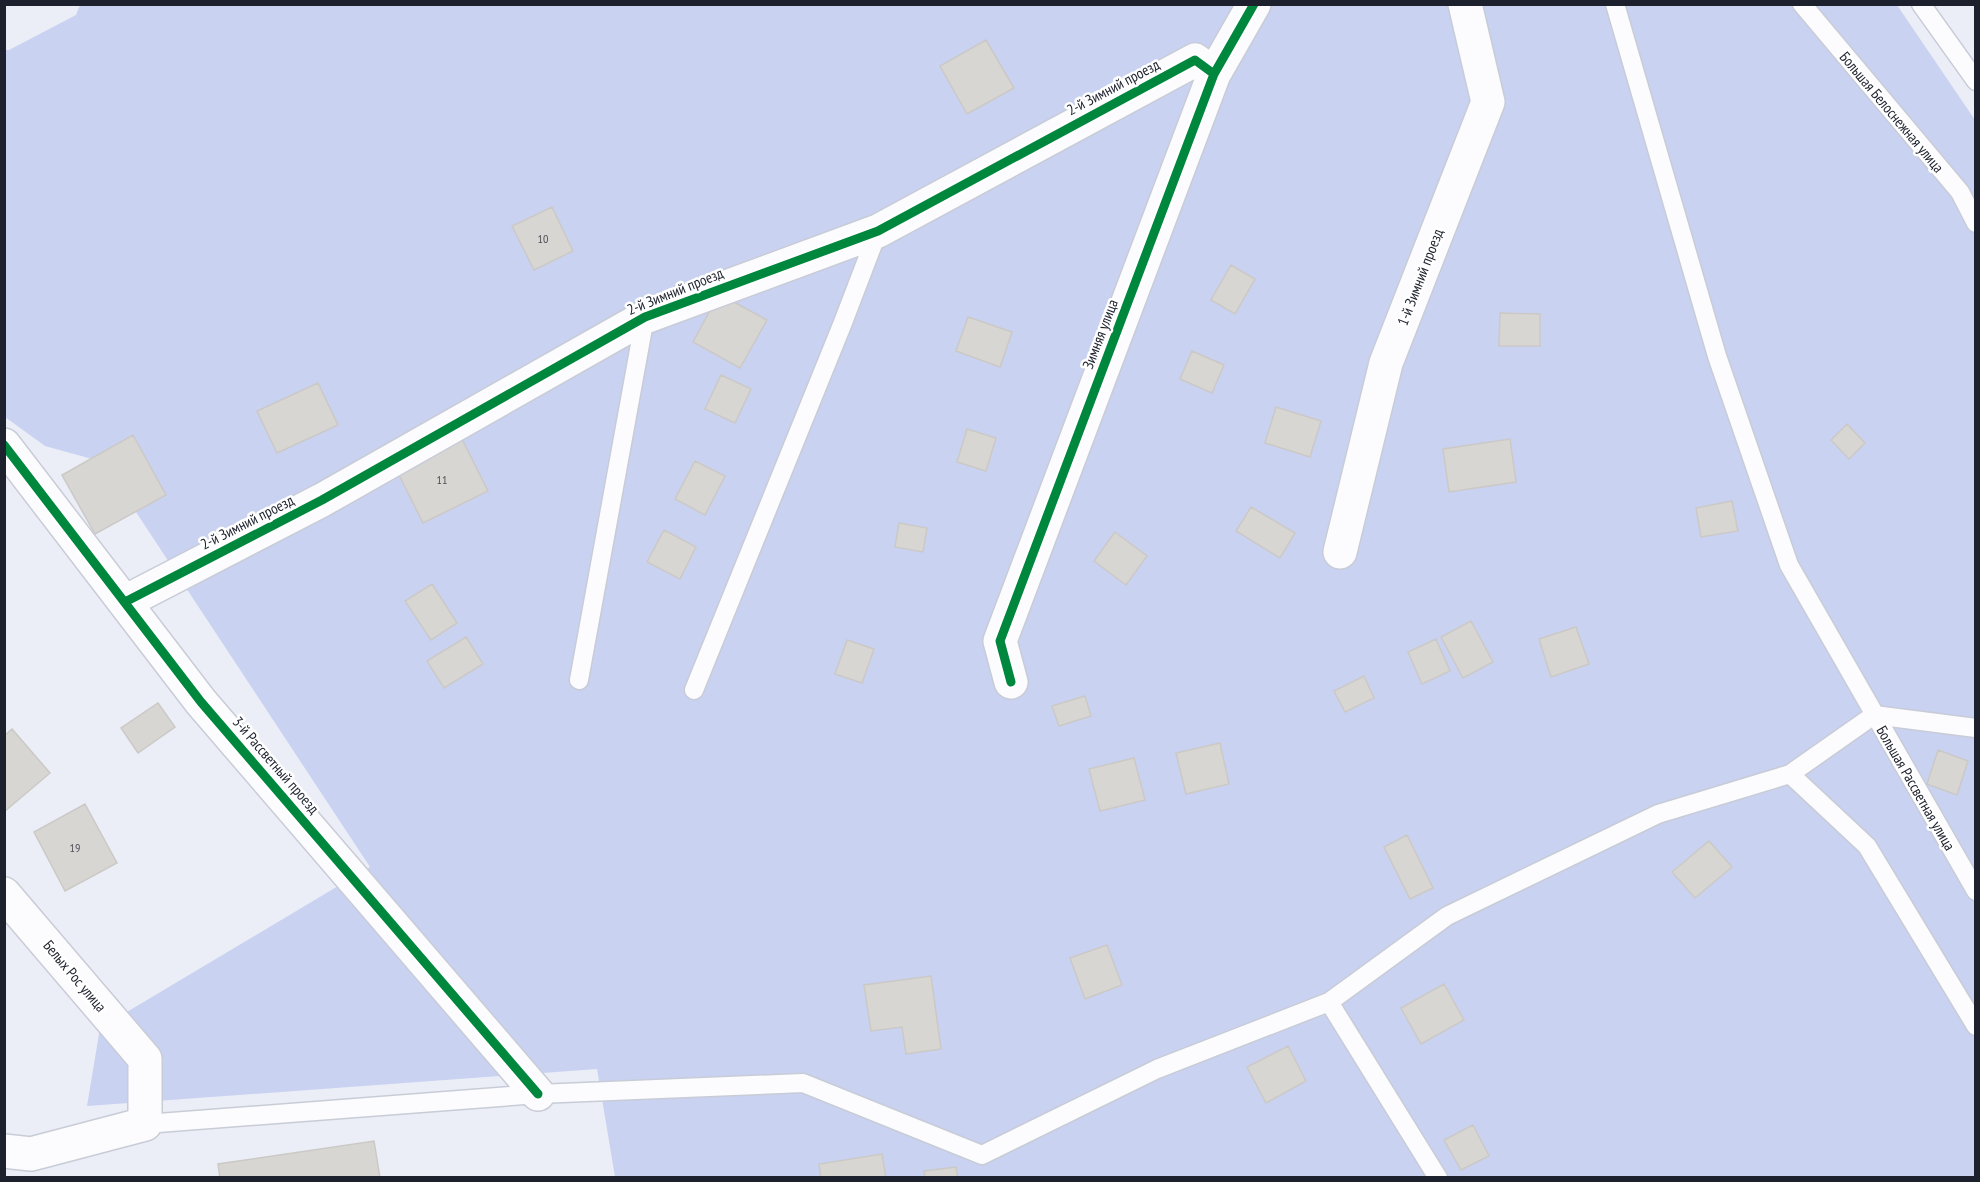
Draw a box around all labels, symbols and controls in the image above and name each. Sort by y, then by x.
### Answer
street label: Большая Белоснежная улица [1836,48,1948,176]
street label: 2-й Зимний проезд [1063,54,1163,119]
street label: 1-й Зимний проезд [1393,226,1447,328]
house number: 10 [538,231,548,246]
street label: 2-й Зимний проезд [624,263,726,319]
street label: Зимняя улица [1078,297,1122,371]
house number: 11 [437,472,447,487]
street label: 2-й Зимний проезд [197,490,297,554]
street label: 3-й Рассветный проезд [229,713,324,818]
street label: Большая Рассветная улица [1873,722,1959,854]
house number: 19 [70,840,80,855]
street label: Белых Рос улица [39,936,111,1016]

